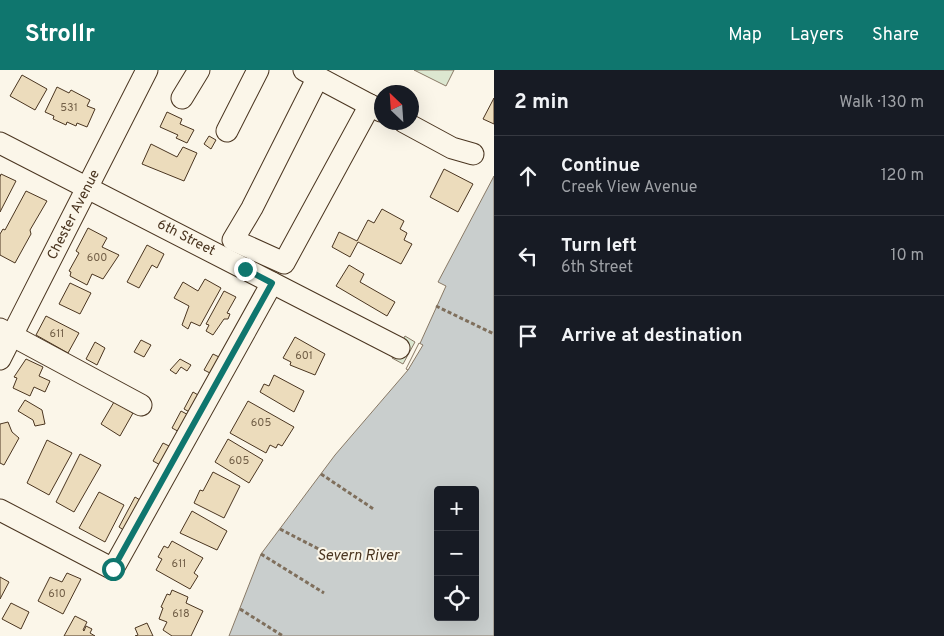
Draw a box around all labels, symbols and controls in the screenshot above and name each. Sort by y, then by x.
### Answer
text: Strollr [25,20,95,50]
text: Map [728,24,762,47]
text: Layers [790,24,844,47]
text: Share [872,24,919,47]
north arrow [374,85,419,130]
text: 2 min [514,89,569,116]
text: Walk · 130 m [839,93,924,113]
house number: 531 [60,101,78,115]
text: Continue [561,154,640,178]
icon: ahead [514,162,542,190]
text: 120 m [881,166,924,186]
street label: Chester Avenue [44,167,104,263]
text: Creek View Avenue [561,178,697,198]
street label: 6th Street [154,216,218,260]
text: Turn left [561,234,637,258]
icon: left [514,242,542,270]
text: 10 m [890,246,924,266]
house number: 600 [87,251,107,265]
route end [234,258,257,281]
text: 6th Street [561,258,633,278]
icon: arrive [514,322,542,350]
text: Arrive at destination [561,324,742,348]
house number: 611 [50,327,64,341]
house number: 601 [295,349,313,363]
house number: 605 [251,416,271,430]
house number: 605 [229,454,249,468]
map controls [434,486,479,621]
button: + [434,486,479,531]
button: − [434,531,479,576]
water label: Severn River [317,547,400,566]
house number: 611 [172,557,186,571]
route start [102,558,125,581]
button: locate [434,576,479,621]
house number: 610 [48,587,66,601]
house number: 618 [172,607,190,621]

